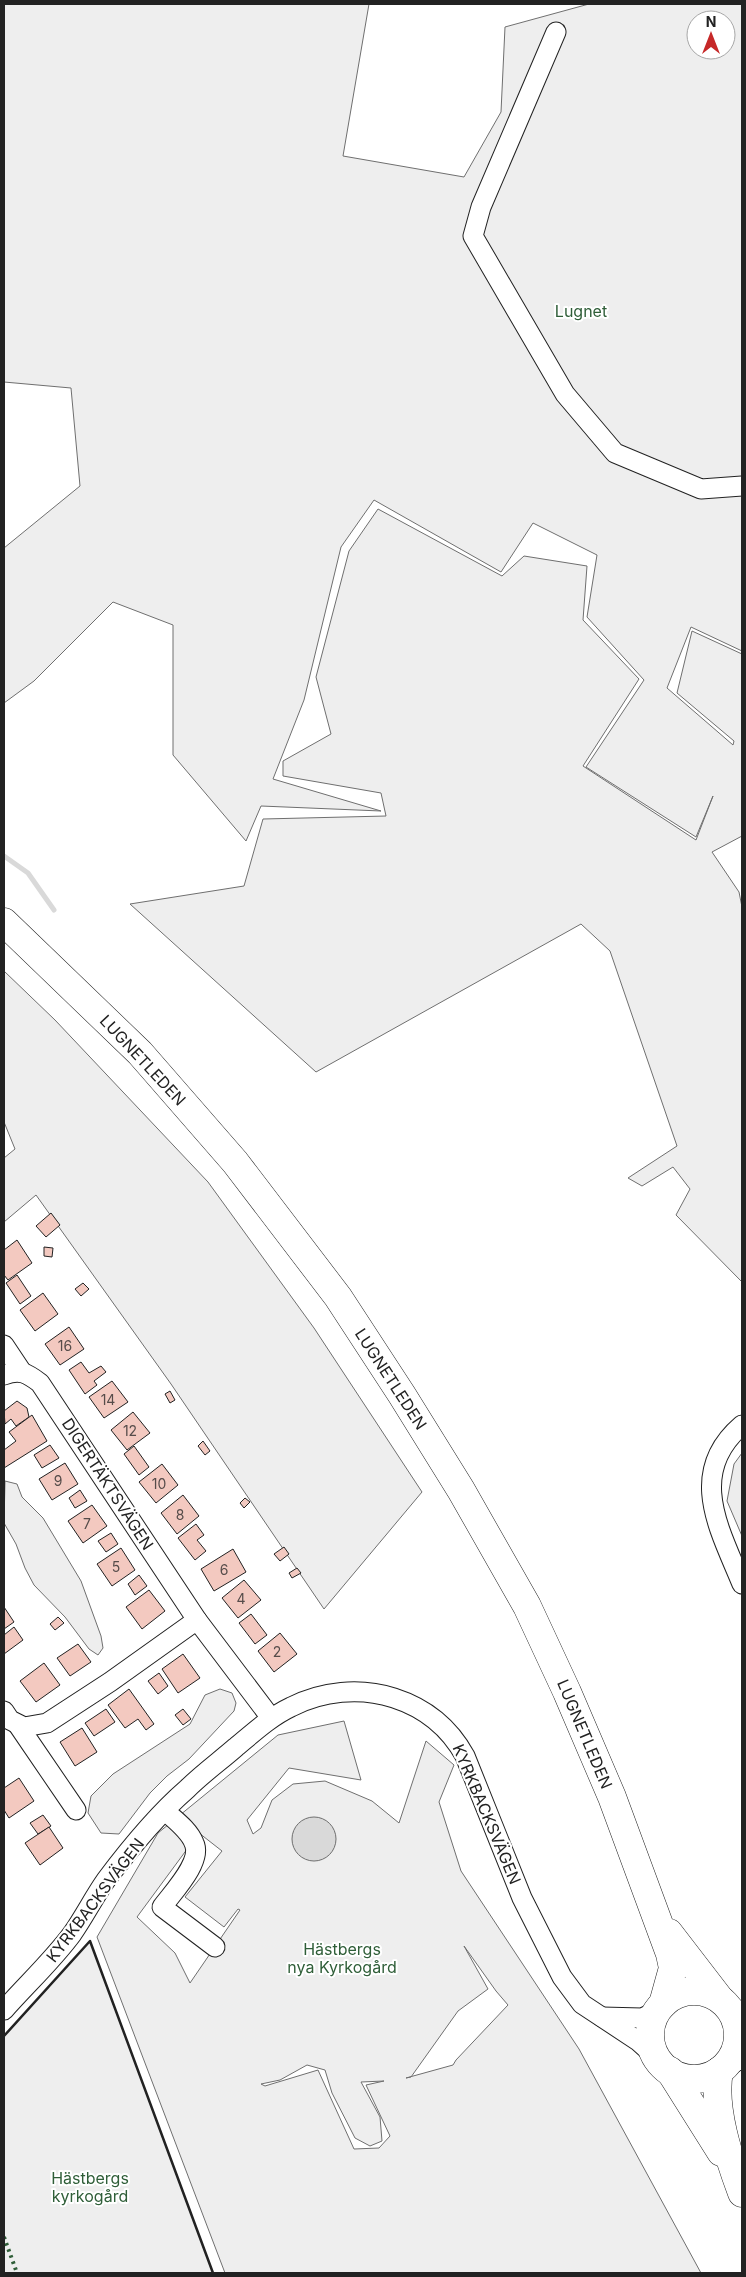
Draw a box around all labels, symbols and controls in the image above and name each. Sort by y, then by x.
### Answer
north arrow [686,10,736,60]
text: N [706,13,716,30]
park label: Lugnet [555,301,607,321]
street label: LUGNETLEDEN [96,1010,190,1110]
street label: LUGNETLEDEN [351,1325,431,1433]
house number: 16 [58,1337,72,1354]
house number: 14 [101,1391,115,1408]
street label: DIGERTÄKTSVÄGEN [58,1414,158,1554]
house number: 12 [123,1422,137,1439]
house number: 9 [54,1472,62,1489]
house number: 10 [152,1475,166,1492]
house number: 8 [176,1506,184,1523]
house number: 7 [83,1515,91,1532]
house number: 5 [112,1558,120,1575]
house number: 6 [220,1561,228,1578]
house number: 4 [236,1590,246,1607]
house number: 2 [273,1643,281,1660]
street label: LUGNETLEDEN [553,1676,617,1792]
street label: KYRKBACKSVÄGEN [448,1741,526,1887]
street label: KYRKBACKSVÄGEN [42,1834,148,1966]
park label: Hästbergs nya Kyrkogård [287,1939,397,1977]
park label: Hästbergs kyrkogård [51,2168,129,2206]

